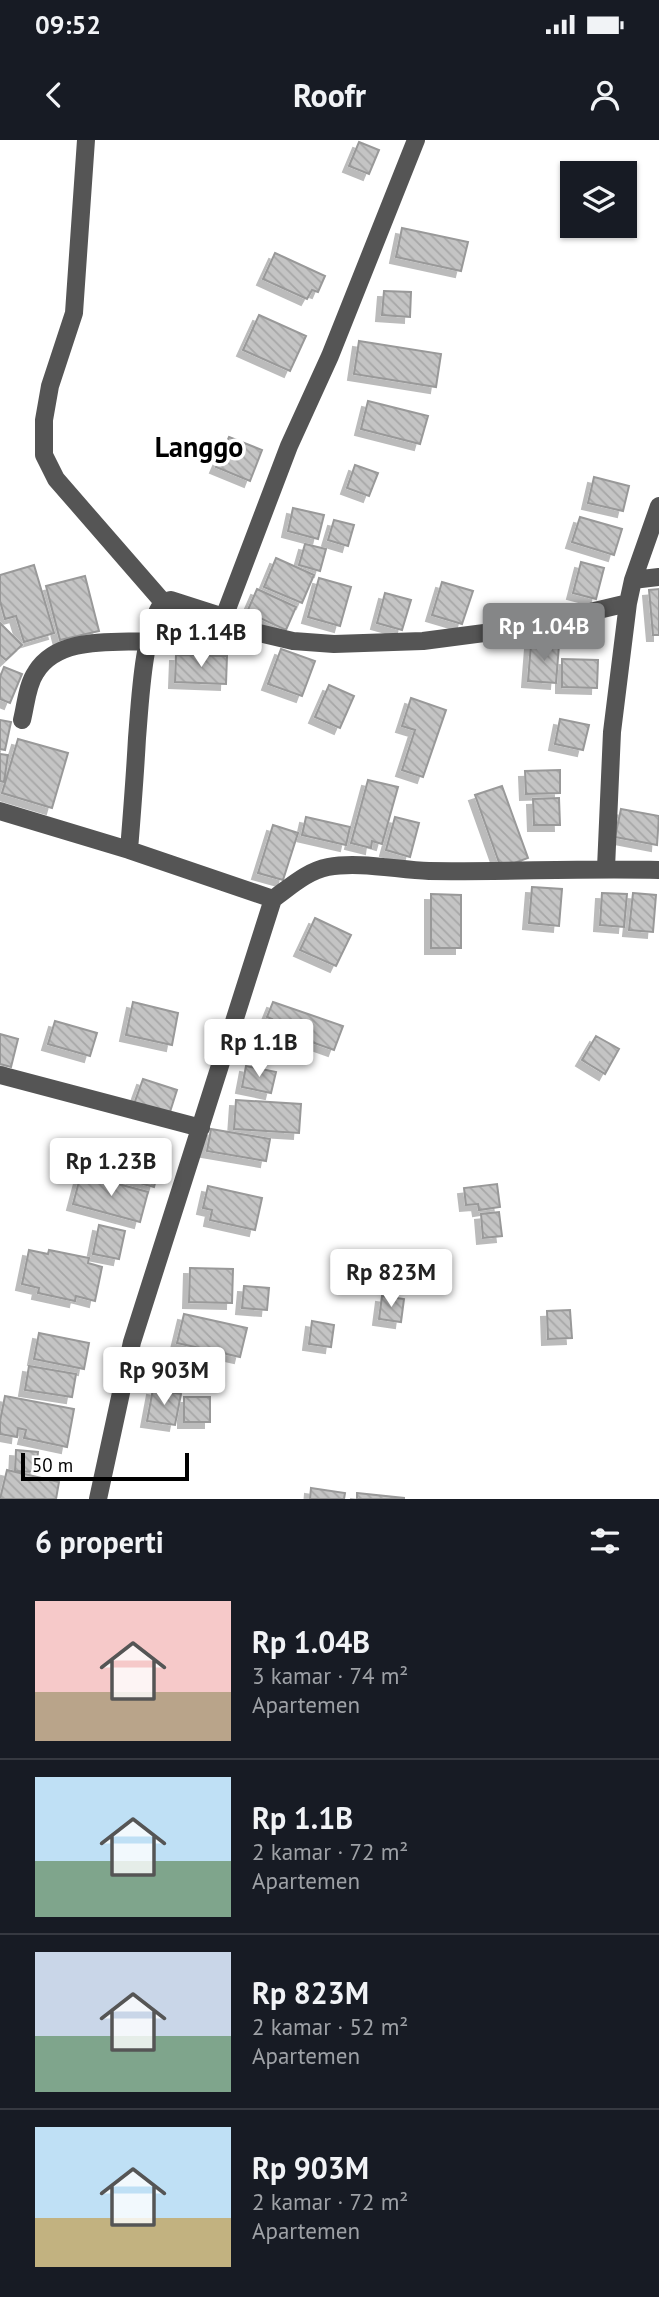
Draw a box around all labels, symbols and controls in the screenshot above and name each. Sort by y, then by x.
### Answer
text: 09:52 [35,8,101,41]
text: Roofr [293,74,366,116]
icon: back [35,76,73,114]
icon: person [586,76,624,114]
map controls [560,161,637,238]
button: layers [560,161,637,238]
district label: Langgo [155,428,243,465]
pin: Rp 1.04B [472,603,616,663]
pin: Rp 1.14B [129,610,273,669]
text: Rp 1.04B [499,611,589,640]
text: Rp 1.14B [156,617,246,646]
pin: Rp 1.1B [194,1020,324,1079]
text: Rp 1.1B [220,1027,298,1056]
pin: Rp 1.23B [39,1138,183,1198]
text: Rp 1.23B [66,1146,156,1175]
pin: Rp 823M [326,1250,456,1309]
text: Rp 823M [346,1257,436,1286]
pin: Rp 903M [99,1348,229,1407]
text: Rp 903M [119,1355,209,1384]
scale bar [21,1450,189,1482]
text: 50 m [32,1453,73,1477]
text: 6 properti [35,1522,164,1561]
icon: filters [586,1522,624,1560]
text: Rp 1.04B [252,1622,370,1661]
icon: home [91,1629,175,1713]
text: 3 kamar · 74 m² [252,1661,408,1690]
text: Apartemen [252,1690,360,1719]
text: Rp 1.1B [252,1798,353,1837]
icon: home [91,1805,175,1889]
text: 2 kamar · 72 m² [252,1837,408,1866]
text: Apartemen [252,1866,360,1895]
text: Rp 823M [252,1973,369,2012]
icon: home [91,1980,175,2064]
text: 2 kamar · 52 m² [252,2012,408,2041]
text: Apartemen [252,2041,360,2070]
text: Rp 903M [252,2148,369,2187]
icon: home [91,2155,175,2239]
text: 2 kamar · 72 m² [252,2187,408,2216]
text: Apartemen [252,2216,360,2245]

